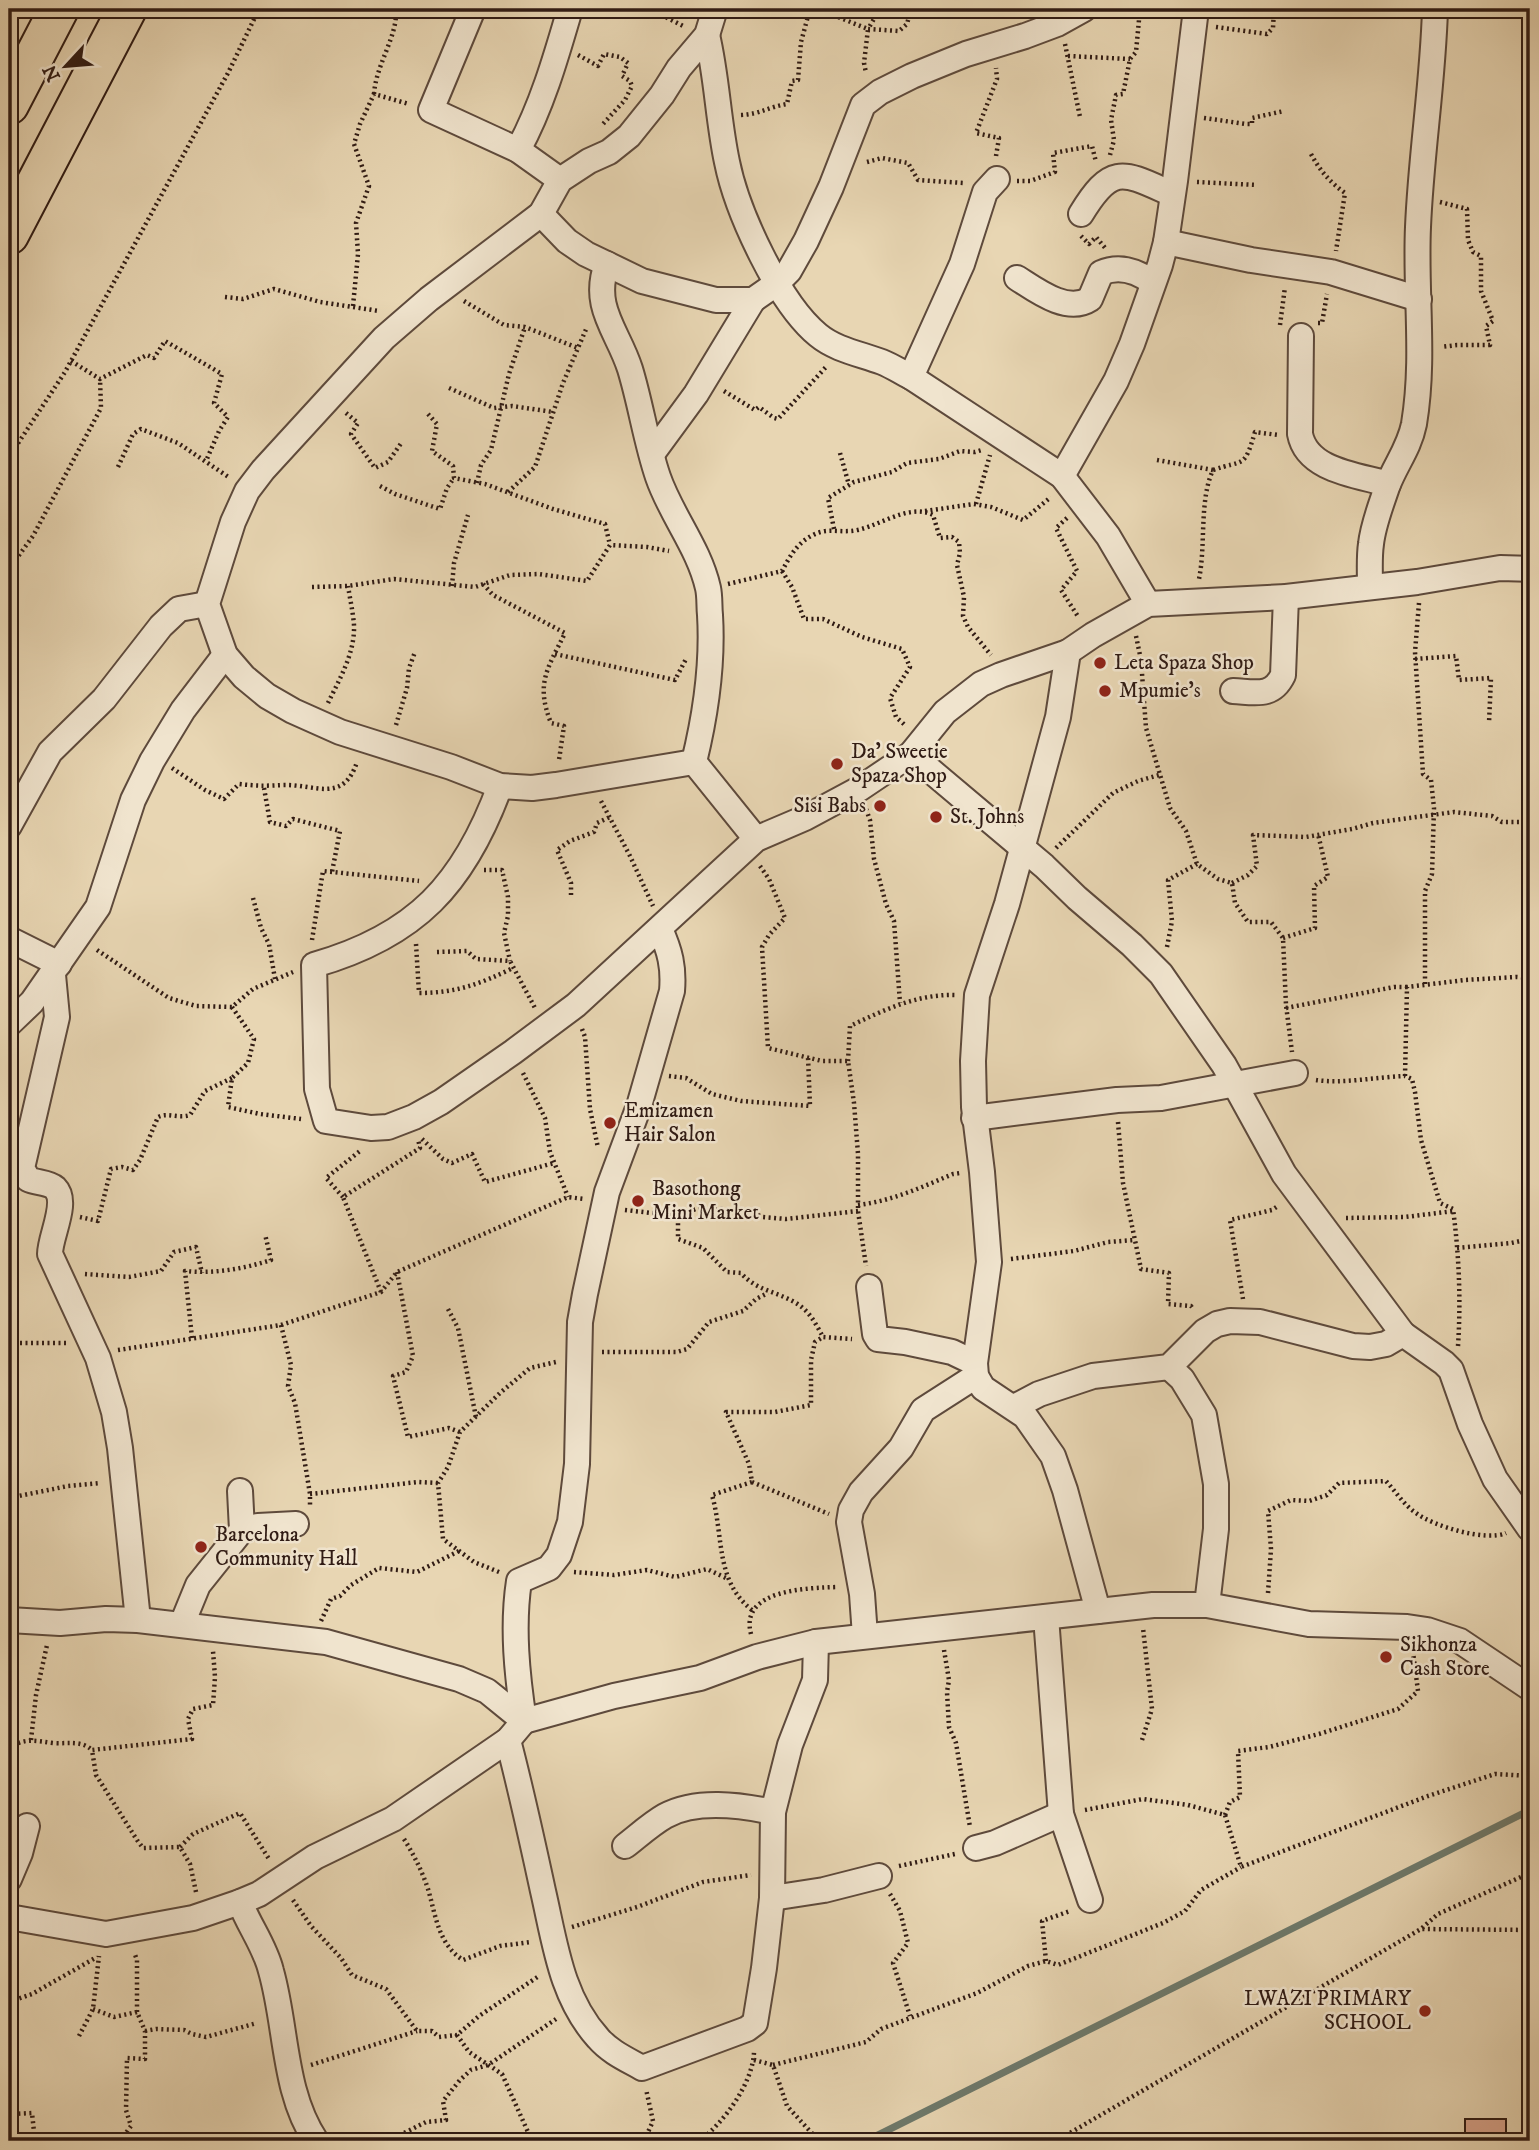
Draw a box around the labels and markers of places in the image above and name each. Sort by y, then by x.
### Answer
place label: Leta Spaza Shop [1114,650,1254,676]
marker: Leta Spaza Shop [1092,655,1108,671]
place label: Mpumie's [1119,678,1201,704]
marker: Mpumie's [1097,683,1113,699]
place label: Da' Sweetie Spaza Shop [851,739,948,789]
marker: Da' Sweetie Spaza Shop [829,756,845,772]
place label: Sisi Babs [794,793,866,819]
marker: Sisi Babs [872,798,888,814]
place label: St. Johns [950,804,1024,830]
marker: St. Johns [928,809,944,825]
place label: Emizamen Hair Salon [624,1098,716,1148]
marker: Emizamen Hair Salon [602,1115,618,1131]
place label: Basothong Mini Market [652,1176,759,1226]
marker: Basothong Mini Market [630,1193,646,1209]
place label: Barcelona Community Hall [215,1522,358,1572]
marker: Barcelona Community Hall [193,1539,209,1555]
place label: Sikhonza Cash Store [1400,1632,1490,1682]
marker: Sikhonza Cash Store [1378,1649,1394,1665]
place label: LWAZI PRIMARY SCHOOL [1244,1986,1412,2036]
marker: LWAZI PRIMARY SCHOOL [1417,2003,1433,2019]

